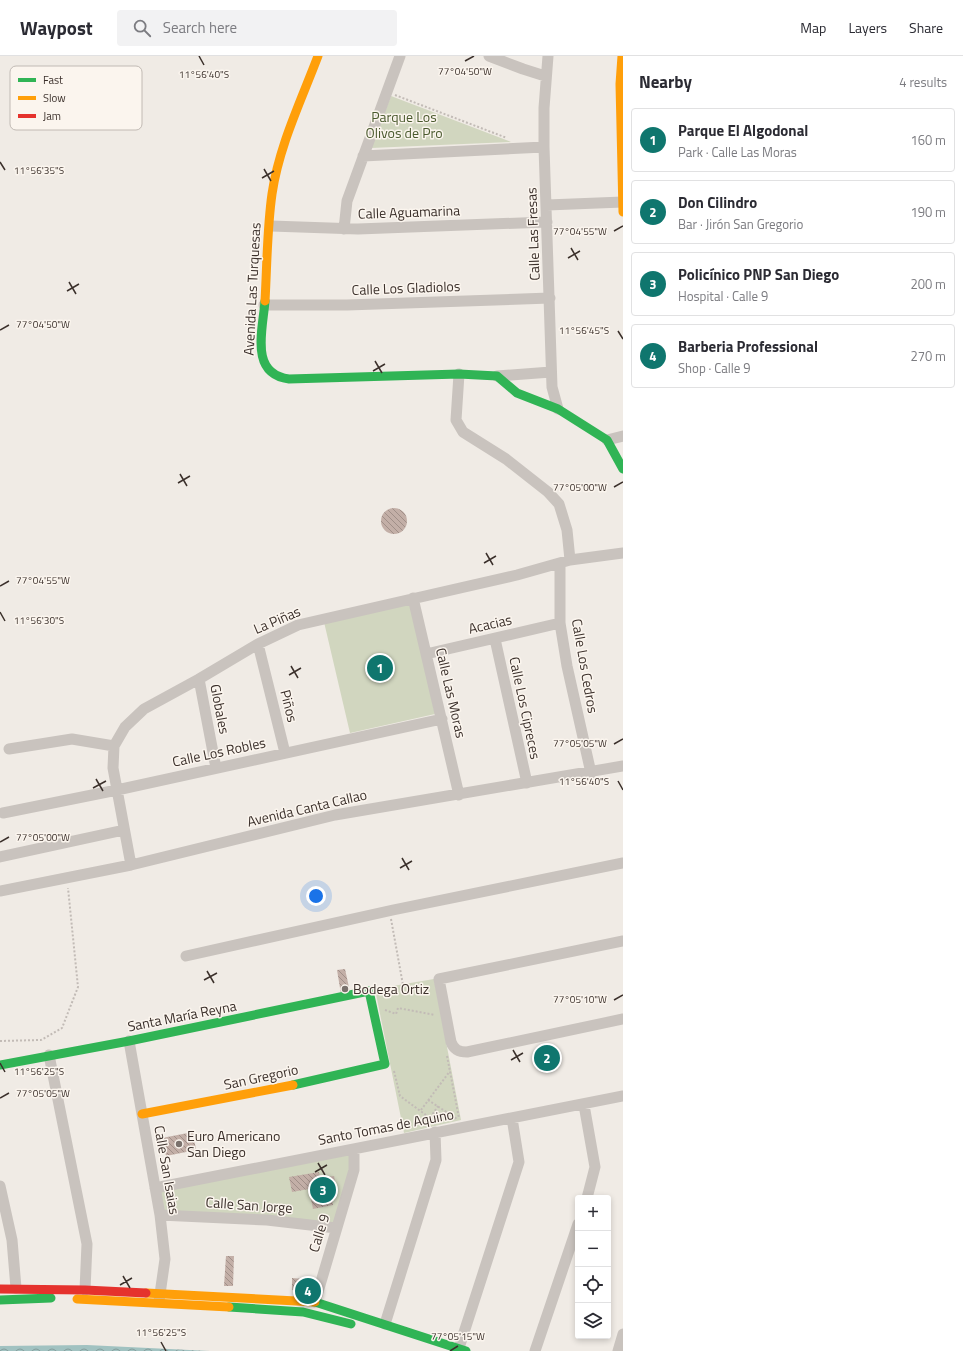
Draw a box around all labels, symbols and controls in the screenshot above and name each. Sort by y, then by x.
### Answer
search box [117,10,397,46]
text: Waypost [20,13,93,42]
text: Search here [163,16,237,39]
icon: search [131,17,153,39]
text: Map [800,17,826,38]
text: Layers [848,17,887,38]
text: Share [909,17,943,38]
text: 77°04'50"W [438,64,492,79]
legend [10,66,142,130]
text: 11°56'40"S [179,67,229,82]
text: Nearby [639,69,692,95]
text: Fast [43,72,63,88]
text: 4 results [899,72,947,92]
text: Slow [43,90,66,106]
park label: Parque Los Olivos de Pro [365,106,443,143]
text: Jam [43,108,61,124]
text: Parque El Algodonal [678,119,808,142]
text: 1 [649,130,657,150]
text: 160 m [910,130,946,150]
text: Park · Calle Las Moras [678,142,797,162]
text: 11°56'35"S [14,163,64,178]
street label: Calle Las Fresas [520,187,545,281]
text: Don Cilindro [678,191,757,214]
street label: Calle Aguamarina [358,199,460,224]
text: 2 [649,202,657,222]
text: 190 m [910,202,946,222]
text: Bar · Jirón San Gregorio [678,214,803,234]
street label: Avenida Las Turquesas [238,222,265,356]
text: 77°04'55"W [553,224,607,239]
text: Policínico PNP San Diego [678,263,839,286]
text: 3 [649,274,657,294]
text: 200 m [910,274,946,294]
street label: Calle Los Gladiolos [351,275,461,300]
text: Hospital · Calle 9 [678,286,768,306]
text: 77°04'50"W [16,317,70,332]
text: 11°56'45"S [559,323,609,338]
text: Barberia Professional [678,335,818,358]
text: 4 [649,346,657,366]
text: 270 m [910,346,946,366]
text: Shop · Calle 9 [678,358,751,378]
text: 77°05'00"W [553,480,607,495]
text: 77°04'55"W [16,573,70,588]
street label: La Piñas [250,600,304,639]
street label: Acacias [466,608,514,639]
text: 11°56'30"S [14,613,64,628]
street label: Calle Los Cedros [567,617,604,715]
street label: Calle Las Moras [431,646,472,740]
pin: 1 [367,653,393,683]
street label: Calle Los Cipreces [504,655,547,761]
street label: Globales [205,682,236,736]
street label: Piños [275,687,304,724]
street label: Calle Los Robles [170,731,268,772]
text: 77°05'05"W [553,736,607,751]
text: 11°56'40"S [559,774,609,789]
street label: Avenida Canta Callao [245,784,369,832]
text: 77°05'00"W [16,830,70,845]
your location [306,886,326,906]
place label: Bodega Ortiz [353,978,429,999]
marker: Bodega Ortiz [340,984,350,994]
text: 77°05'10"W [553,992,607,1007]
street label: Santa María Reyna [126,995,238,1036]
pin: 2 [534,1043,560,1073]
street label: San Gregorio [222,1058,300,1095]
text: 11°56'25"S [14,1064,64,1079]
text: 77°05'05"W [16,1086,70,1101]
street label: Santo Tomas de Aquino [316,1103,456,1150]
street label: Calle San Isaias [149,1124,186,1216]
place label: Euro Americano San Diego [187,1125,280,1162]
marker: Euro Americano San Diego [174,1139,184,1149]
pin: 3 [310,1175,336,1205]
street label: Calle San Jorge [205,1191,293,1218]
map controls [575,1195,611,1339]
button: + [575,1195,611,1231]
street label: Calle 9 [303,1211,334,1255]
button: − [575,1231,611,1267]
button: locate [575,1267,611,1303]
pin: 4 [295,1276,321,1306]
button: layers [575,1303,611,1339]
text: 11°56'25"S [136,1325,186,1340]
text: 77°05'15"W [431,1329,485,1344]

